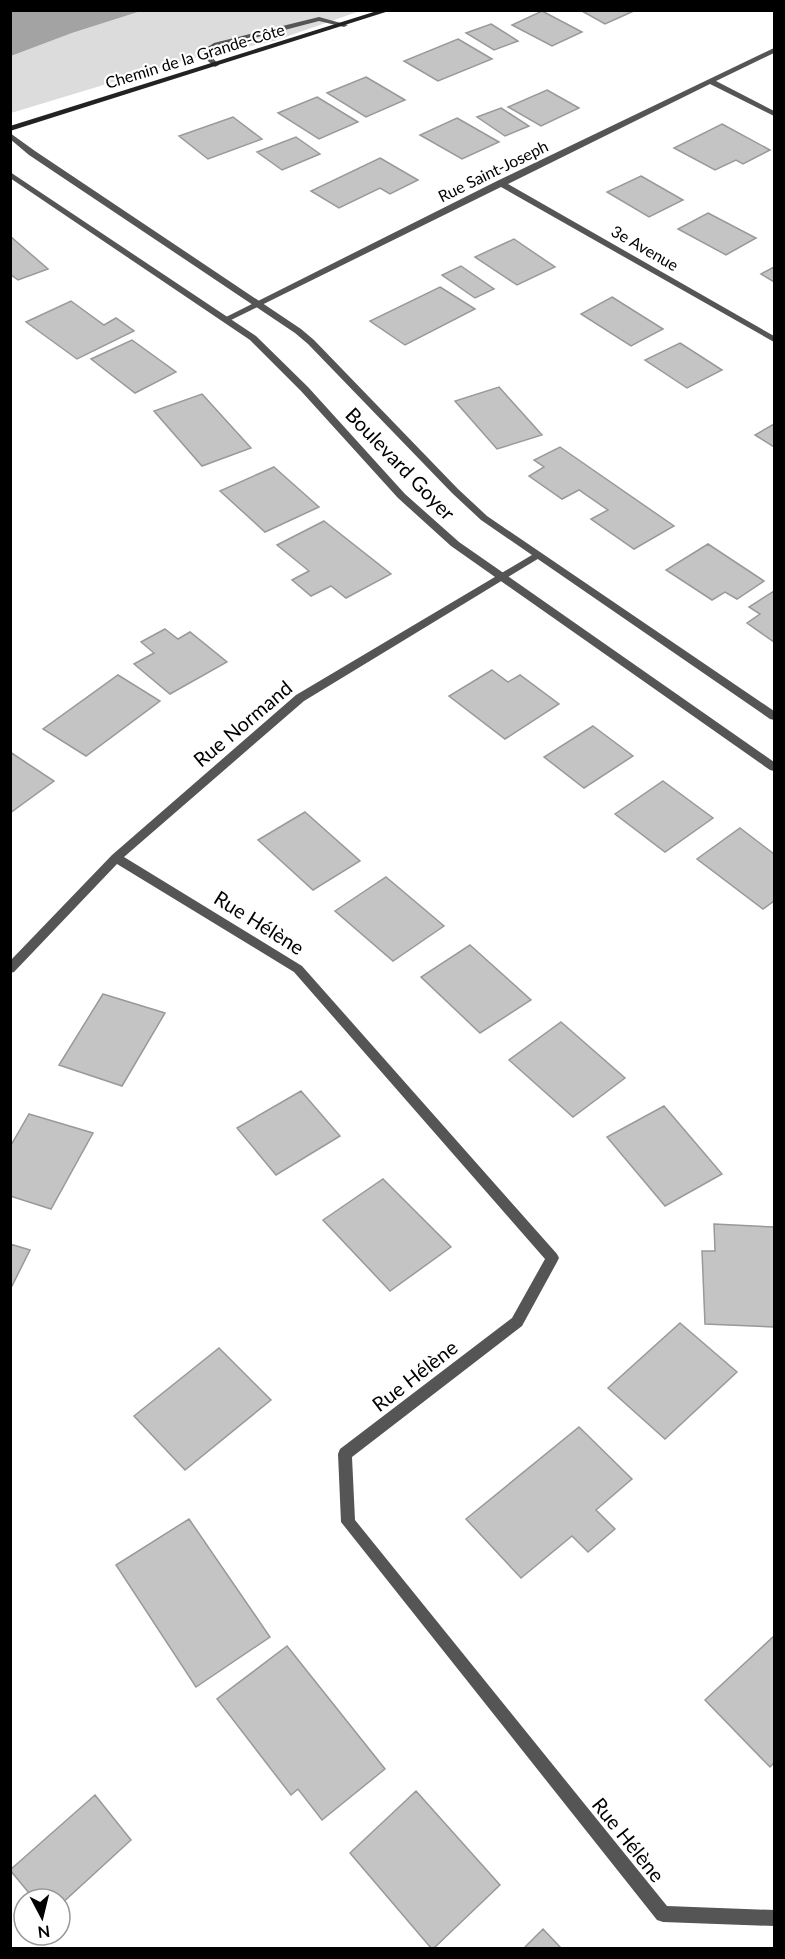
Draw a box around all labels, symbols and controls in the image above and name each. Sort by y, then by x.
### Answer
street label: Chemin de la Grande-Côte [103,19,287,92]
street label: Rue Saint-Joseph [435,136,551,205]
street label: 3e Avenue [608,221,682,274]
street label: Boulevard Goyer [341,402,461,525]
street label: Rue Normand [188,675,297,771]
street label: Rue Hélène [210,885,309,959]
street label: Rue Hélène [367,1335,462,1416]
street label: Rue Hélène [588,1792,670,1886]
north arrow [12,1887,72,1947]
text: N [37,1922,51,1943]

